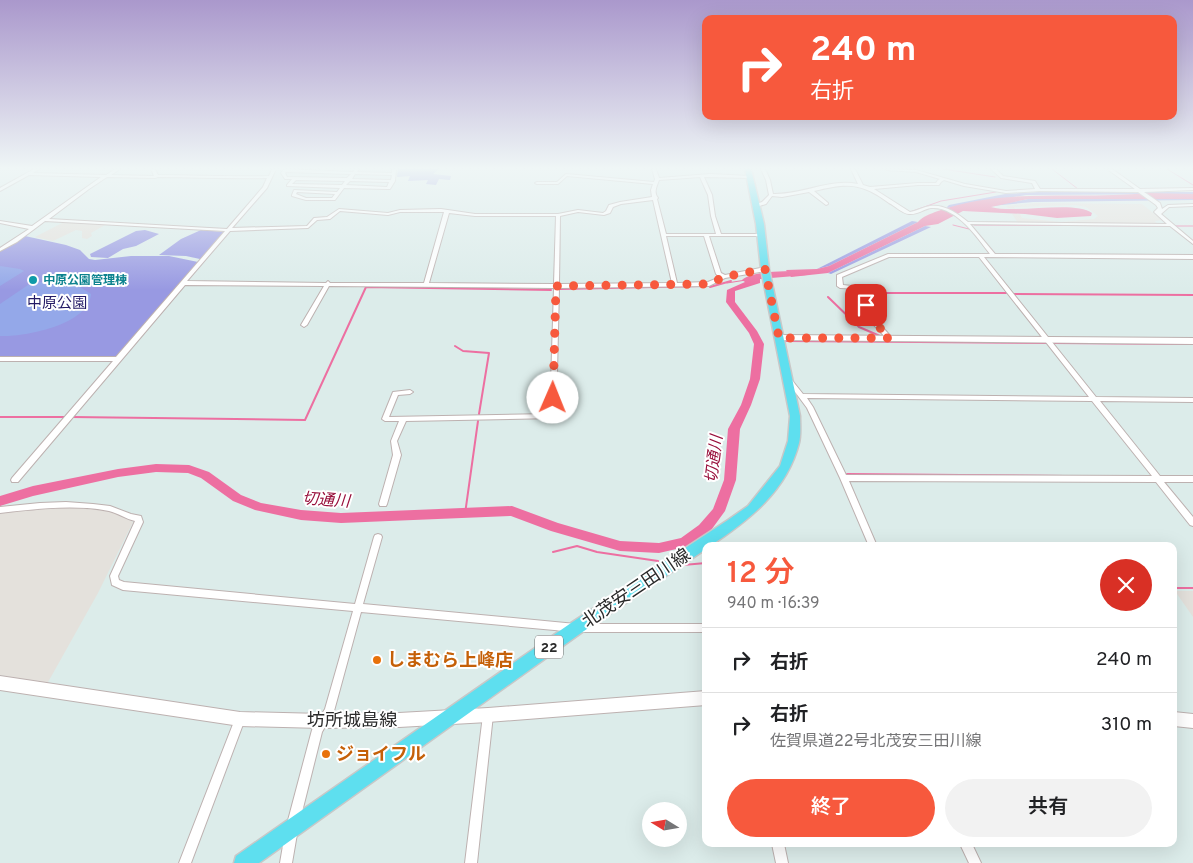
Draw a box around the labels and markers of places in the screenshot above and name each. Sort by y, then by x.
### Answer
place label: 中原公園管理棟 [43,273,127,289]
marker: 中原公園管理棟 [27,274,39,286]
pin [845,284,887,326]
place label: しまむら上峰店 [387,650,513,673]
marker: しまむら上峰店 [371,654,383,666]
place label: ジョイフル [336,744,426,767]
marker: ジョイフル [320,748,332,760]

